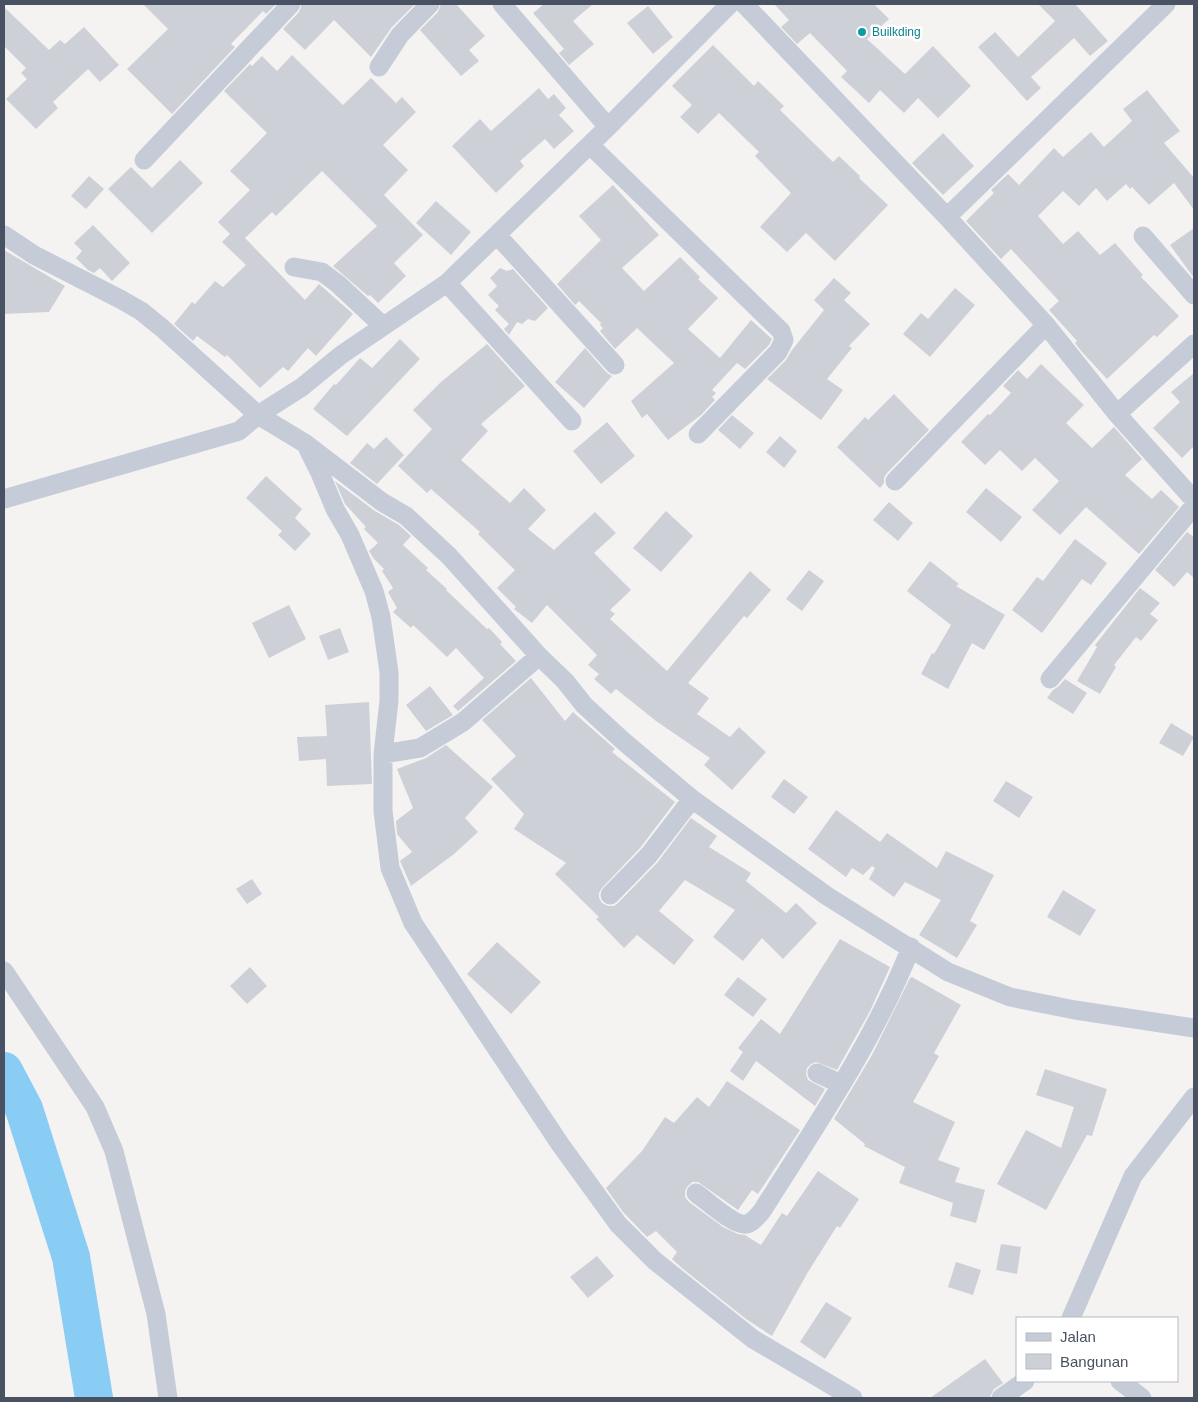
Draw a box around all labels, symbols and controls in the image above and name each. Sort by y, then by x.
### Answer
place label: Builkding [872,25,921,39]
marker: Builkding [856,26,868,38]
legend [1016,1317,1178,1382]
text: Jalan [1060,1328,1096,1345]
text: Bangunan [1060,1353,1128,1370]

